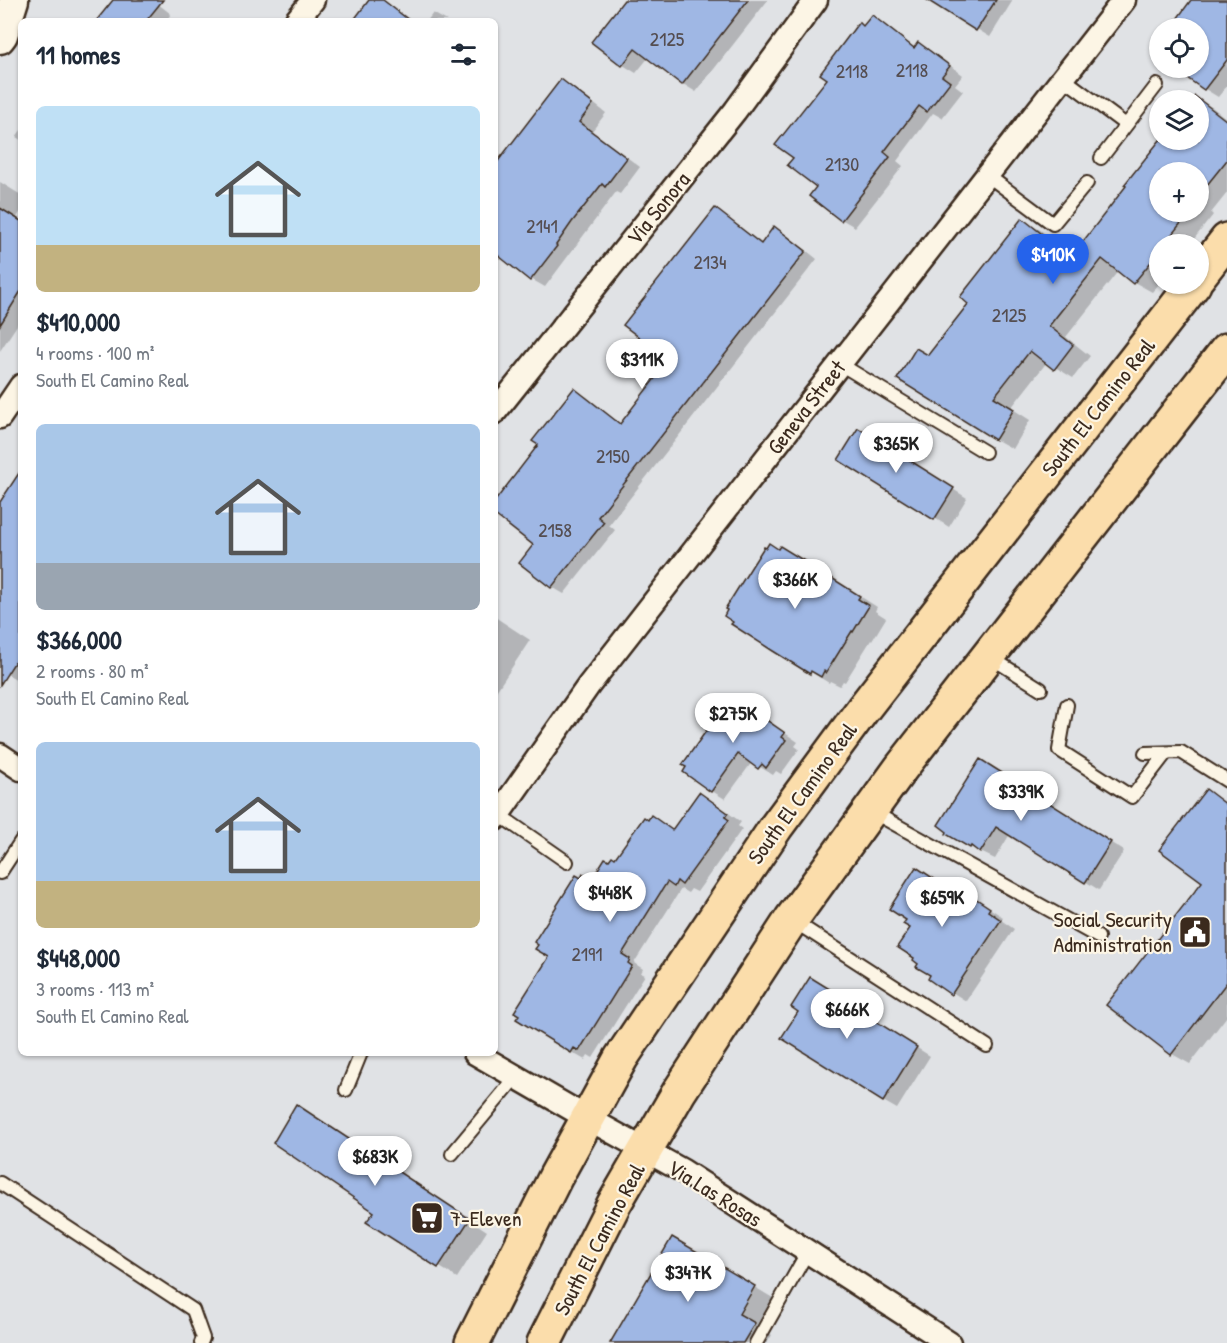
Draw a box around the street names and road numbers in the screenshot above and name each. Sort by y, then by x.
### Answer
street label: Via Sonora [619,165,697,251]
street label: South El Camino Real [1034,331,1162,482]
street label: Geneva Street [760,353,852,460]
street label: South El Camino Real [741,716,864,870]
street label: Via Las Rosas [662,1152,768,1234]
street label: South El Camino Real [546,1158,652,1320]

